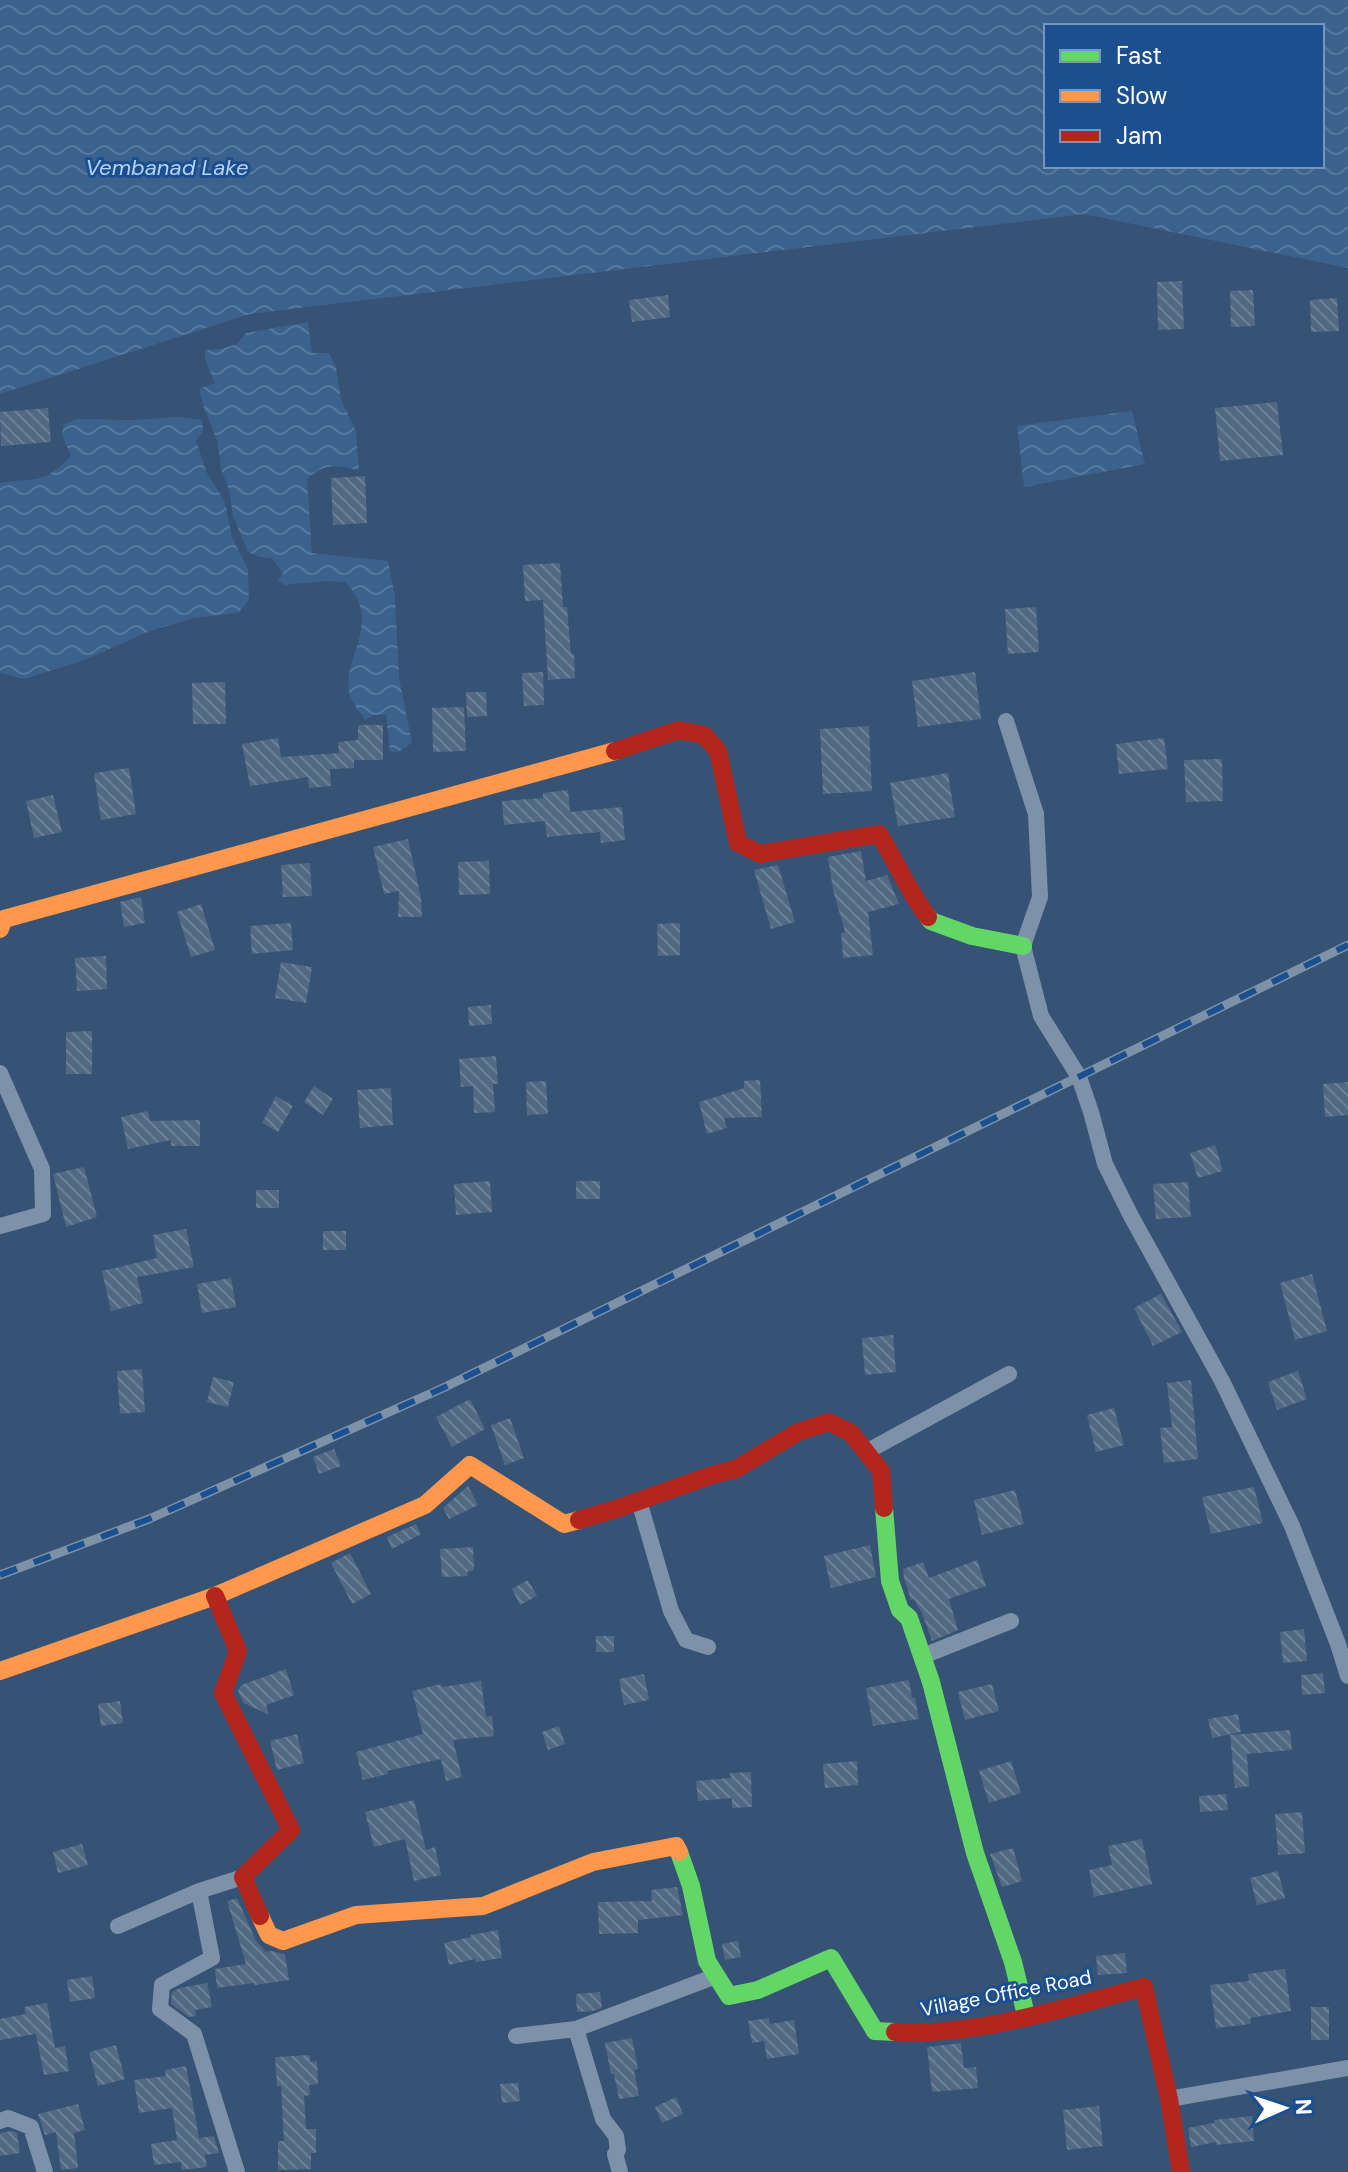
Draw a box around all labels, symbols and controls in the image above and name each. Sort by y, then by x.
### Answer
legend [1044,24,1324,168]
text: Fast [1116,40,1162,71]
text: Slow [1116,80,1167,111]
text: Jam [1116,120,1162,151]
water label: Vembanad Lake [85,153,249,182]
street label: Village Office Road [918,1964,1094,2022]
north arrow [1244,2068,1324,2148]
text: N [1289,2098,1318,2116]

